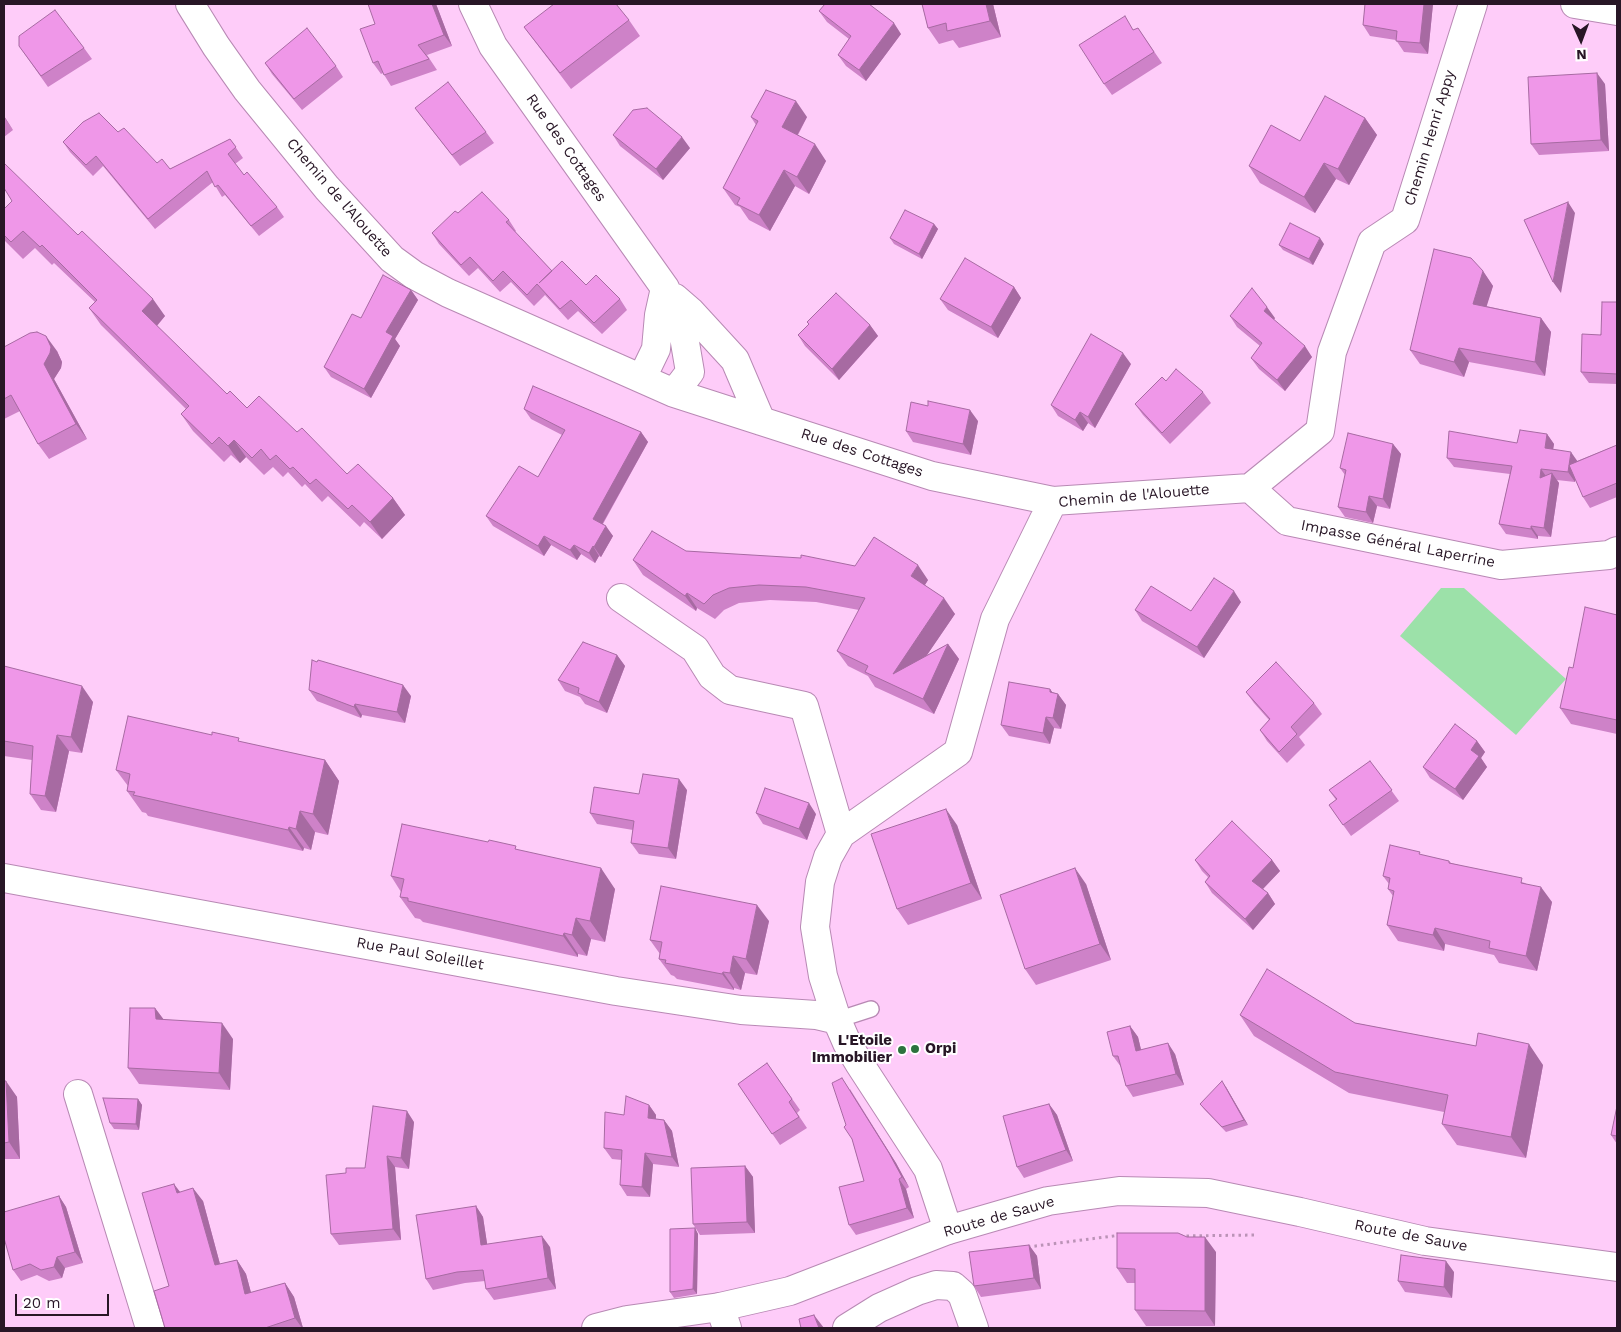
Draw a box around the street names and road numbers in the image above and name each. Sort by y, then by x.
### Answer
street label: Chemin Henri Appy [1401,68,1459,208]
street label: Rue des Cottages [522,91,610,205]
street label: Chemin de l'Alouette [282,135,396,261]
street label: Rue des Cottages [798,425,926,481]
street label: Chemin de l'Alouette [1058,480,1210,512]
street label: Impasse Général Laperrine [1299,516,1497,572]
street label: Rue Paul Soleillet [355,934,485,974]
street label: Route de Sauve [941,1193,1057,1241]
street label: Route de Sauve [1353,1216,1469,1256]

